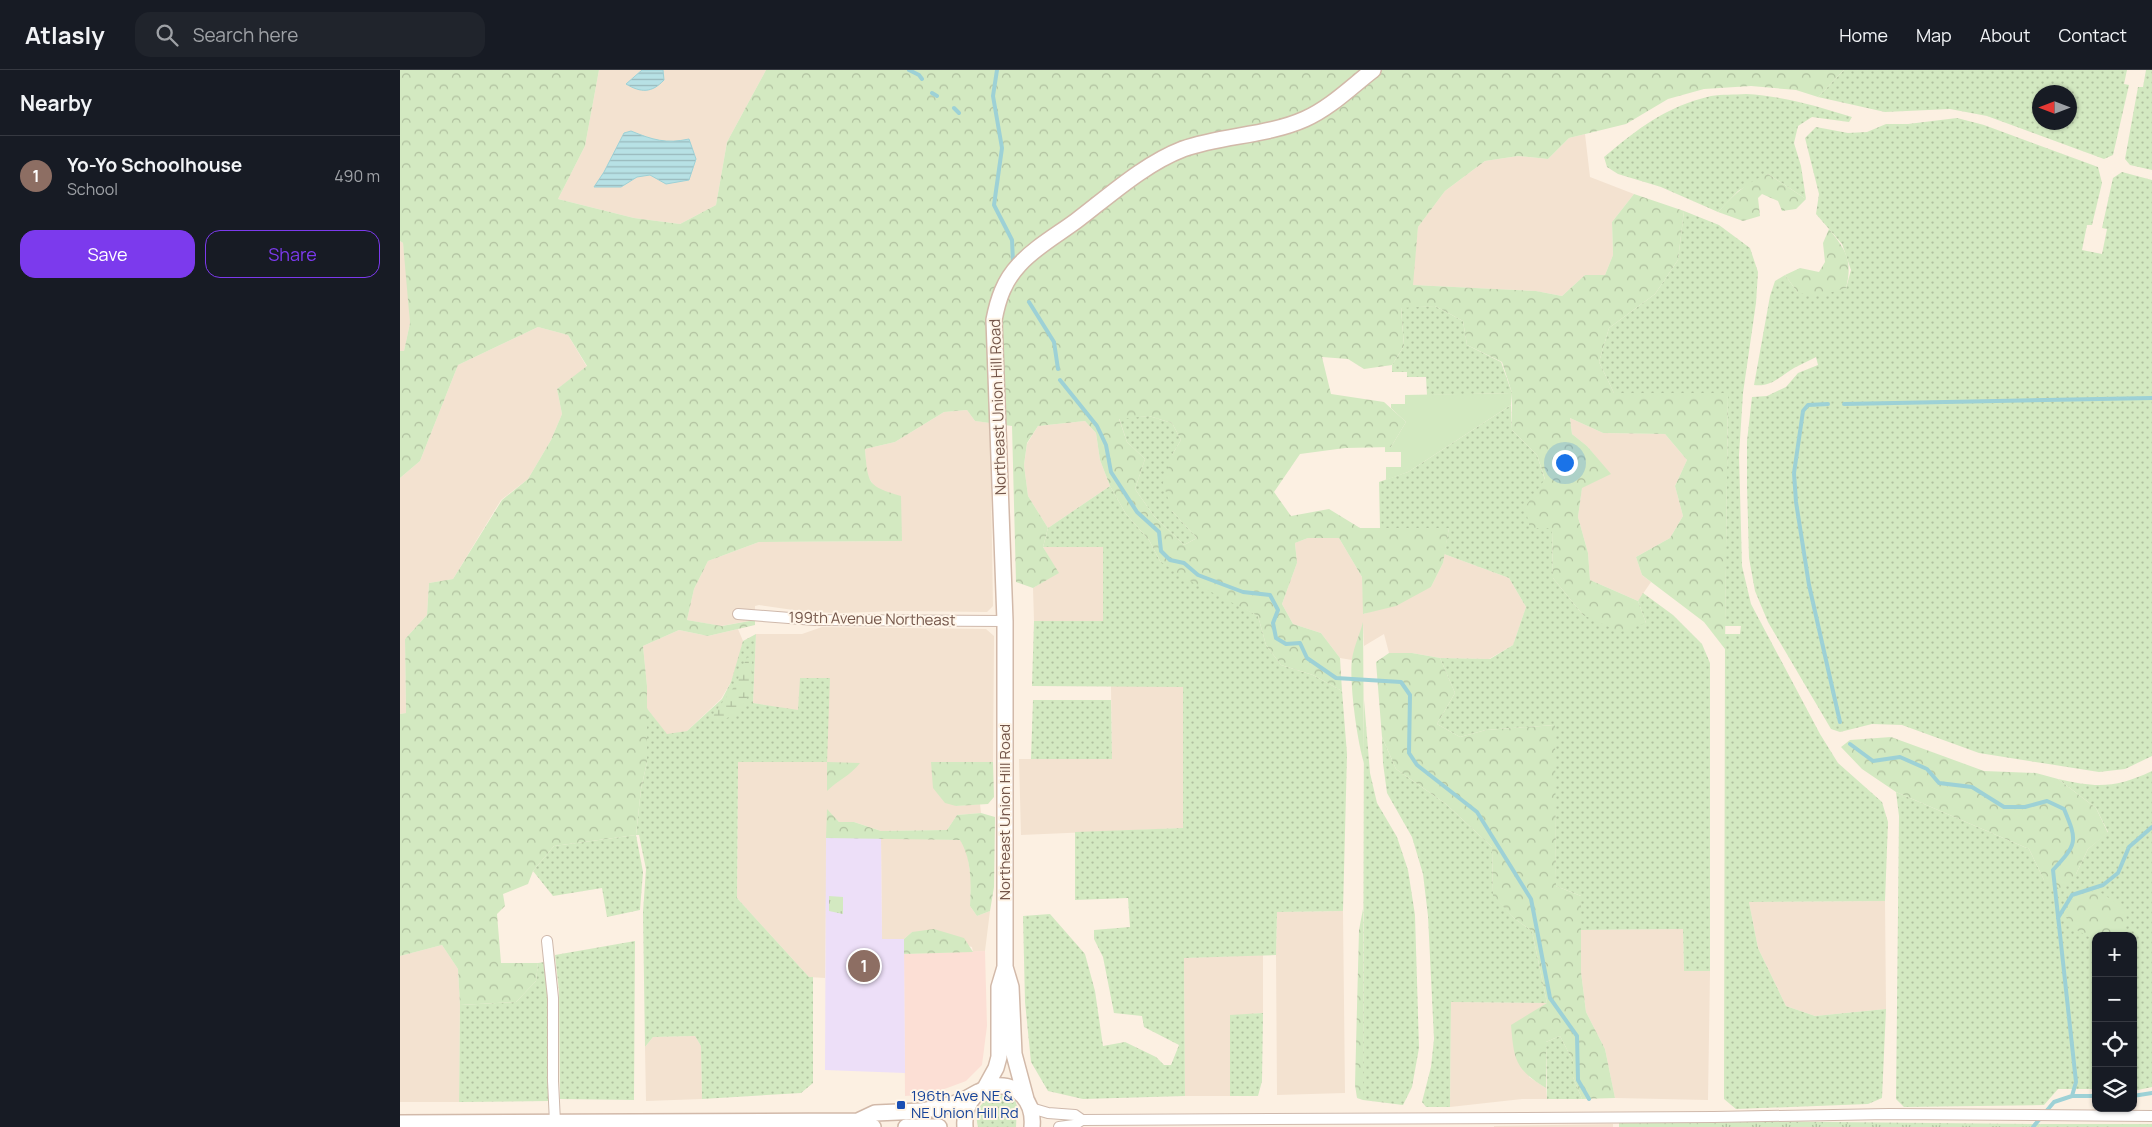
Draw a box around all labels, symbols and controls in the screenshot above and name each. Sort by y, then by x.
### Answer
search box [135,12,485,57]
text: Atlasly [25,18,105,51]
icon: search [153,21,181,49]
text: Search here [193,22,298,48]
text: Home [1839,23,1888,47]
text: Map [1916,23,1952,47]
text: About [1980,23,2030,47]
text: Contact [2058,23,2127,47]
north arrow [2032,85,2077,130]
text: Nearby [20,89,92,117]
text: Yo-Yo Schoolhouse [67,152,242,178]
text: 1 [32,165,40,187]
text: 490 m [334,165,380,187]
text: School [67,178,118,200]
button: Save [20,230,195,278]
button: Share [205,230,380,278]
street label: Northeast Union Hill Road [984,319,1011,496]
your location [1552,450,1578,476]
street label: 199th Avenue Northeast [788,607,956,630]
street label: Northeast Union Hill Road [994,724,1015,900]
map controls [2092,932,2137,1112]
button: + [2092,932,2137,977]
pin: 1 [848,947,880,985]
button: − [2092,977,2137,1022]
button: locate [2092,1022,2137,1067]
button: layers [2092,1067,2137,1112]
place label: 196th Ave NE & NE Union Hill Rd [911,1085,1019,1123]
marker: 196th Ave NE & NE Union Hill Rd [895,1099,907,1111]

